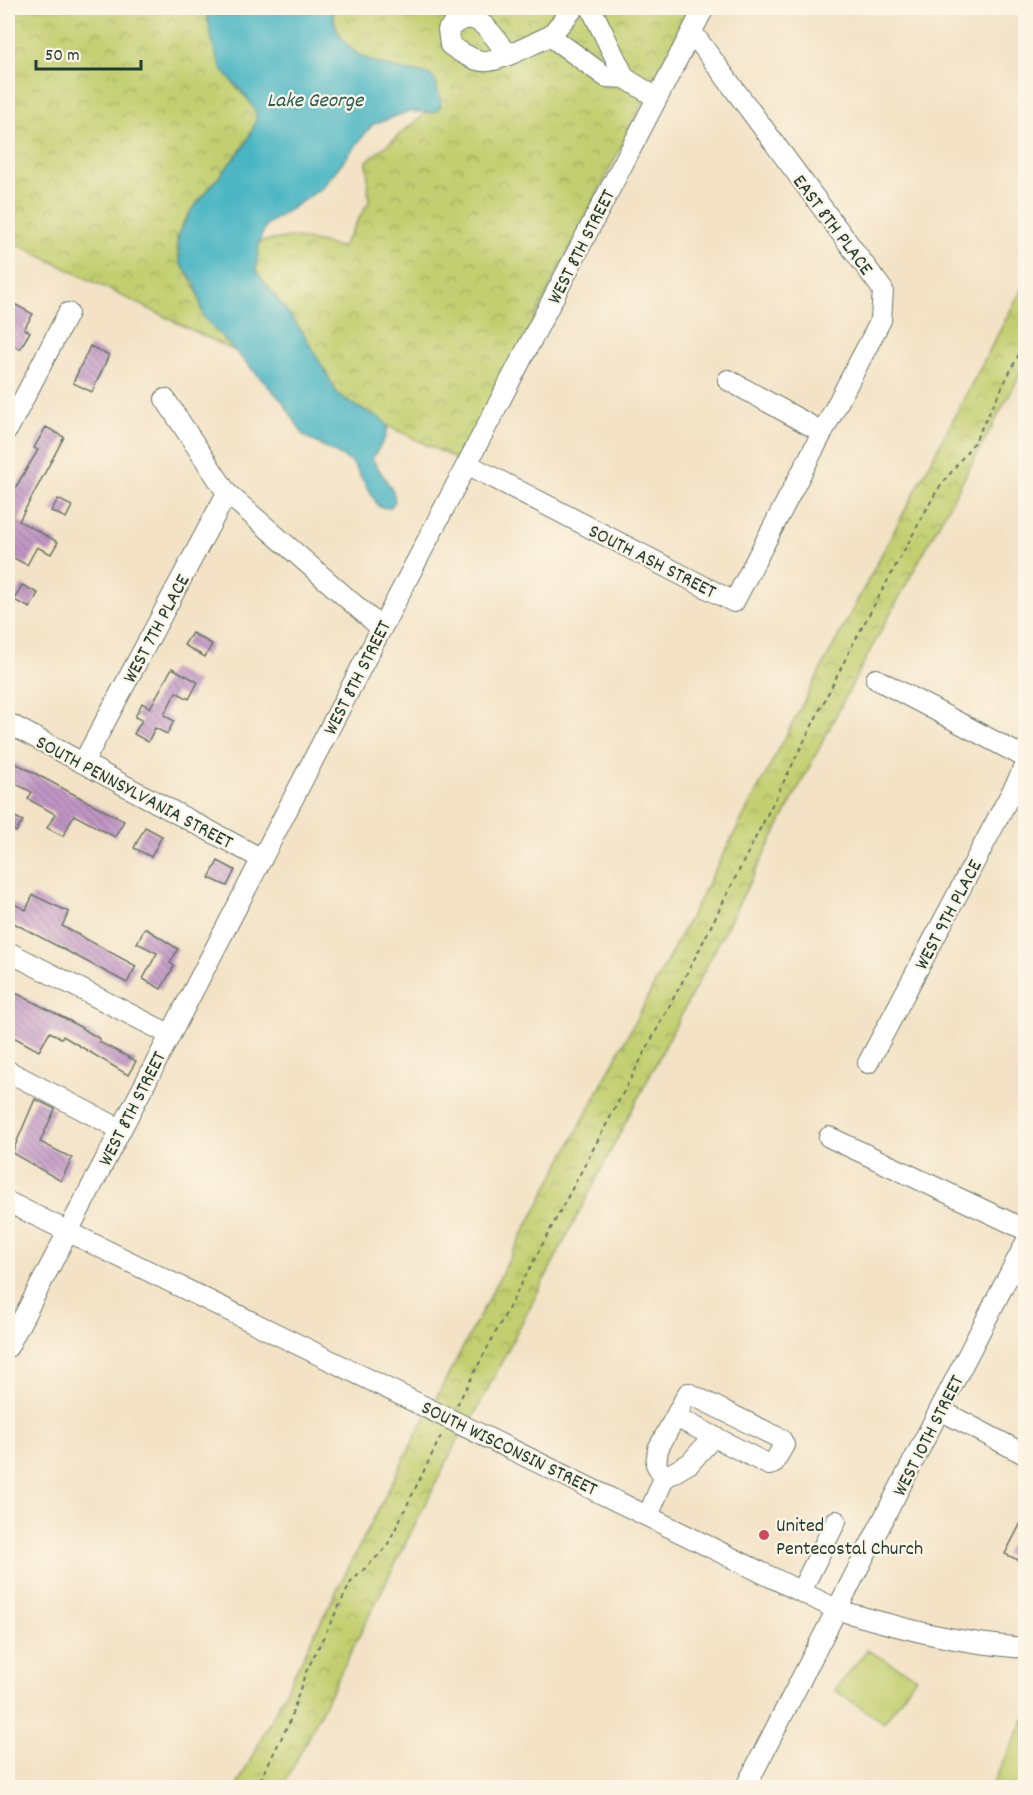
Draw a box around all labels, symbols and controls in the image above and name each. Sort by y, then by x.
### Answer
scale bar [36,33,141,71]
text: 50 m [45,44,80,69]
water label: Lake George [267,87,365,117]
street label: EAST 8TH PLACE [784,170,879,282]
street label: WEST 8TH STREET [542,185,624,310]
street label: SOUTH ASH STREET [583,518,720,607]
street label: WEST 7TH PLACE [117,570,198,689]
street label: WEST 8TH STREET [318,616,400,741]
street label: SOUTH PENNSYLVANIA STREET [30,730,237,858]
street label: WEST 9TH PLACE [909,855,990,975]
street label: WEST 8TH STREET [93,1047,175,1172]
street label: WEST 10TH STREET [887,1371,972,1502]
street label: SOUTH WISCONSIN STREET [416,1395,601,1505]
place label: United Pentecostal Church [776,1513,923,1564]
marker: United Pentecostal Church [757,1528,771,1542]

